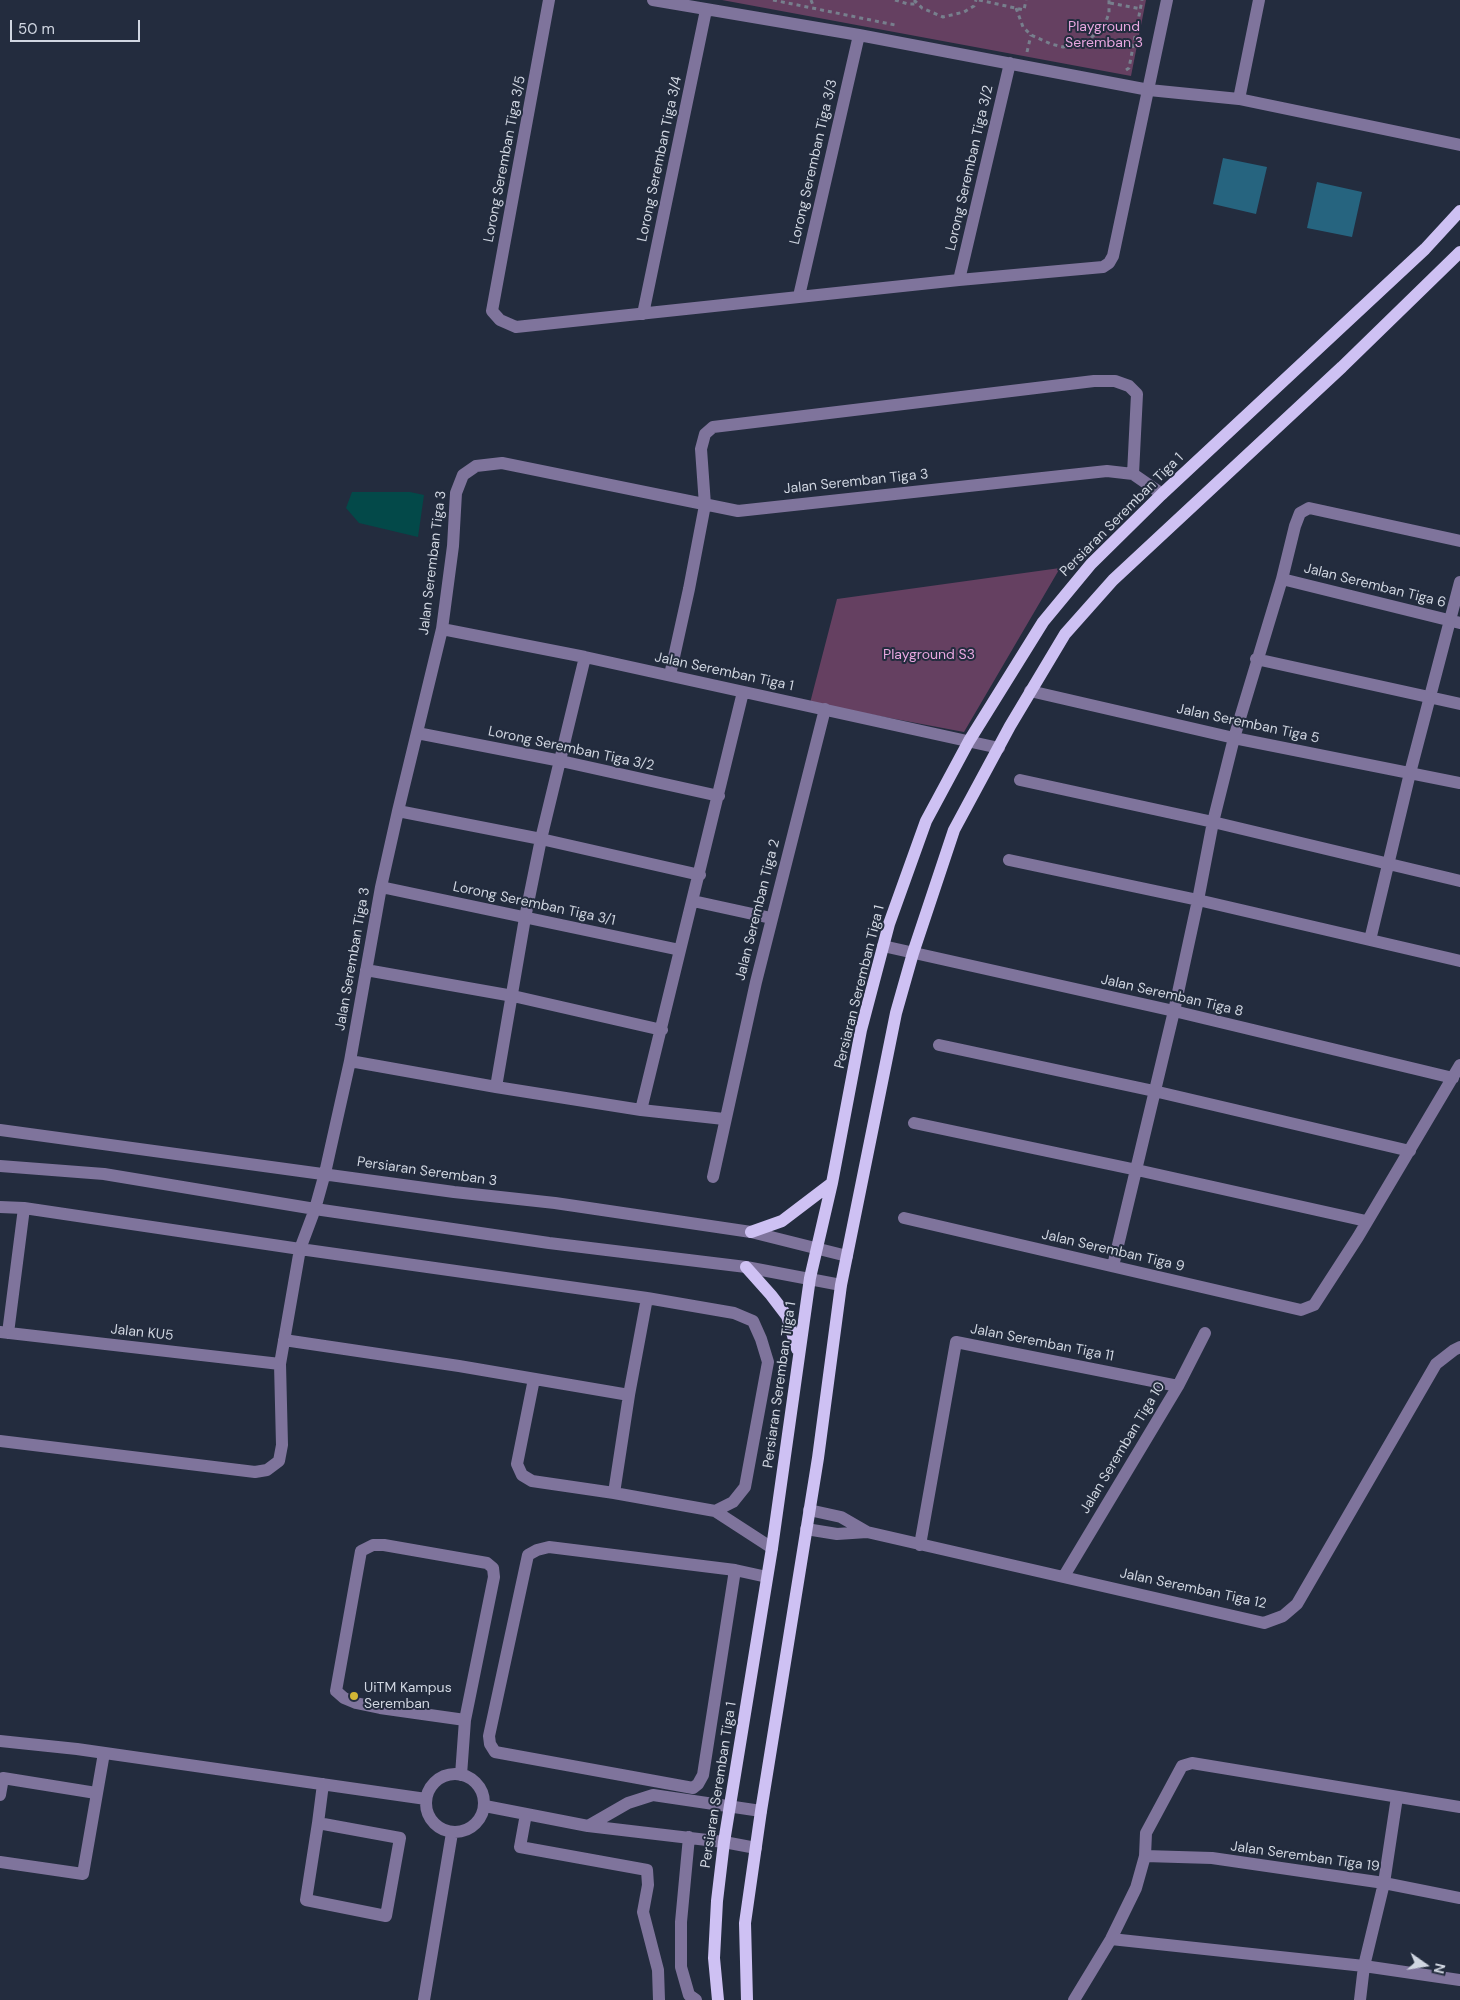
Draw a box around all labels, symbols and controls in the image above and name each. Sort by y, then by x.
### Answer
scale bar [12,10,142,42]
text: 50 m [18,19,55,39]
park label: Playground Seremban 3 [1065,19,1143,52]
street label: Lorong Seremban Tiga 3/5 [481,74,529,244]
street label: Lorong Seremban Tiga 3/4 [634,75,686,243]
street label: Lorong Seremban Tiga 3/3 [787,78,841,246]
street label: Lorong Seremban Tiga 3/2 [943,84,997,252]
street label: Persiaran Seremban Tiga 1 [1057,450,1187,580]
street label: Jalan Seremban Tiga 3 [783,466,929,498]
street label: Jalan Seremban Tiga 3 [416,490,450,636]
street label: Jalan Seremban Tiga 6 [1302,560,1448,612]
park label: Playground S3 [883,647,975,663]
street label: Jalan Seremban Tiga 1 [653,649,795,695]
street label: Jalan Seremban Tiga 5 [1175,701,1321,747]
street label: Lorong Seremban Tiga 3/2 [486,723,656,775]
street label: Jalan Seremban Tiga 2 [732,838,784,982]
street label: Lorong Seremban Tiga 3/1 [451,879,617,929]
street label: Jalan Seremban Tiga 3 [332,886,374,1032]
street label: Persiaran Seremban Tiga 1 [832,904,888,1070]
street label: Jalan Seremban Tiga 8 [1099,971,1245,1021]
street label: Persiaran Seremban 3 [356,1154,498,1190]
street label: Jalan Seremban Tiga 9 [1040,1226,1186,1276]
street label: Persiaran Seremban Tiga 1 [760,1301,800,1469]
street label: Jalan KU5 [110,1321,174,1345]
street label: Jalan Seremban Tiga 11 [969,1321,1115,1365]
street label: Jalan Seremban Tiga 10 [1077,1379,1169,1517]
street label: Jalan Seremban Tiga 12 [1118,1565,1268,1613]
place label: UiTM Kampus Seremban [364,1680,452,1712]
marker: UiTM Kampus Seremban [348,1690,360,1702]
street label: Persiaran Seremban Tiga 1 [698,1701,740,1869]
street label: Jalan Seremban Tiga 19 [1229,1838,1381,1876]
north arrow [1400,1940,1450,1990]
text: N [1430,1961,1450,1975]

